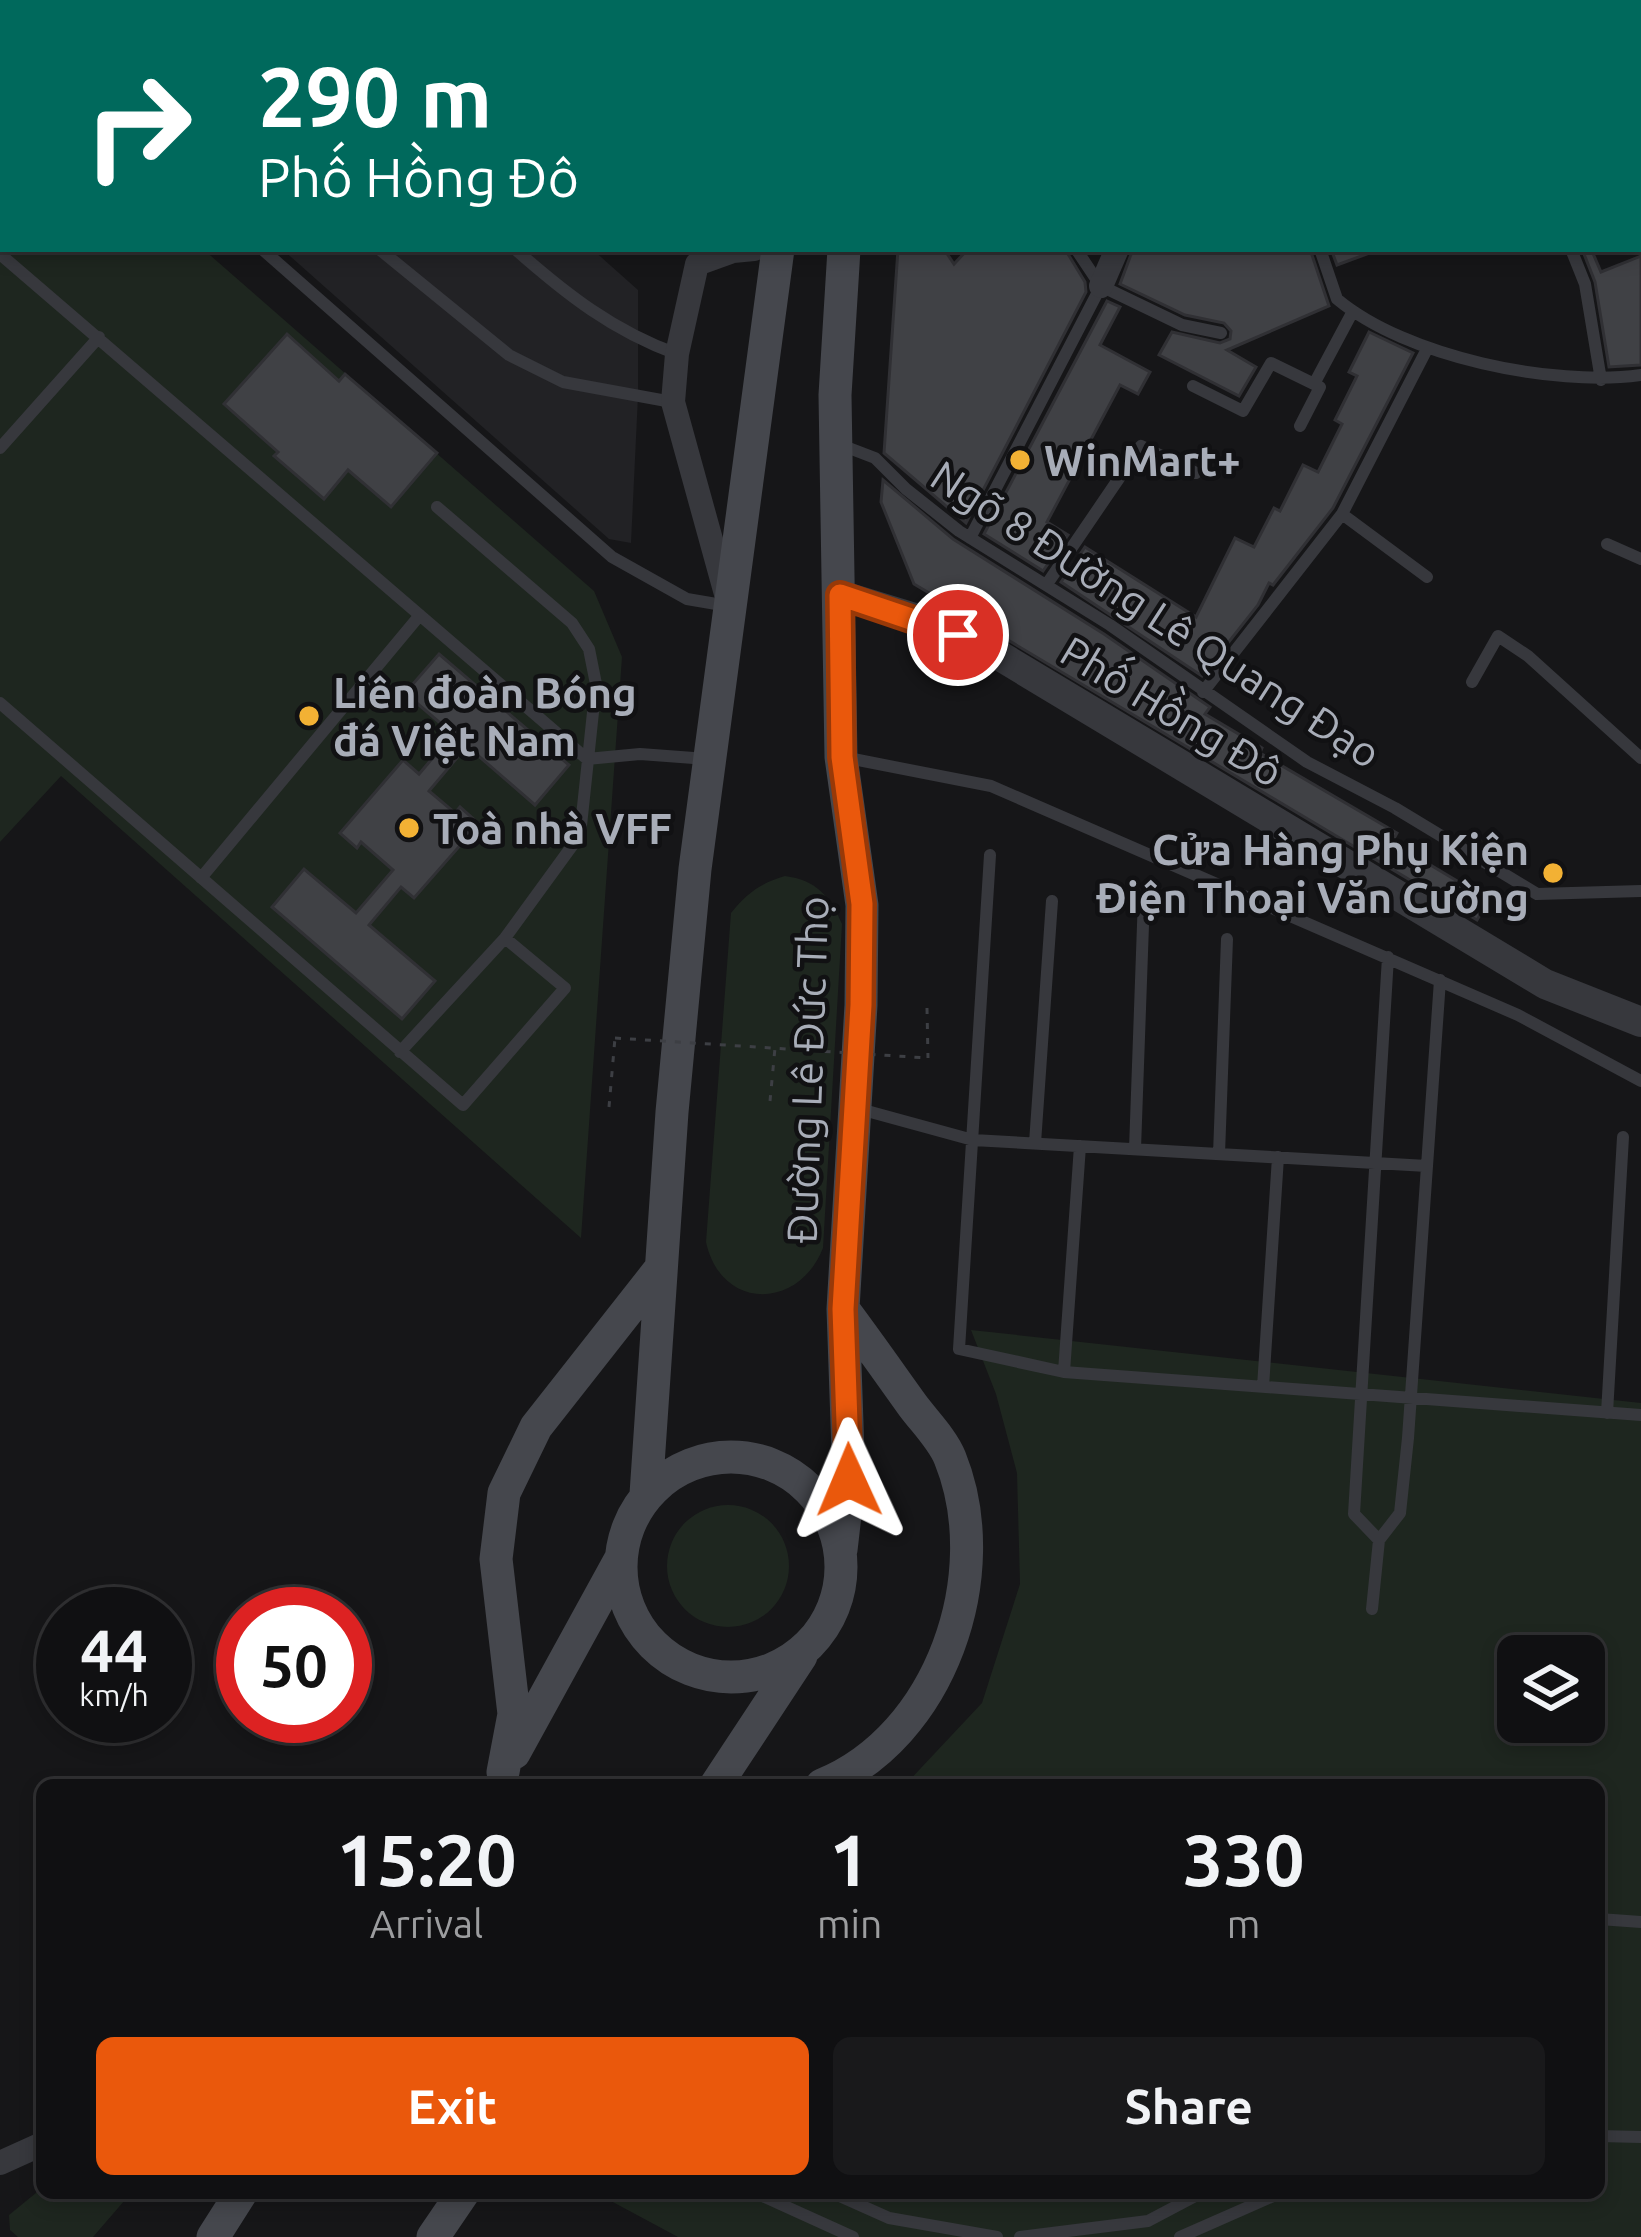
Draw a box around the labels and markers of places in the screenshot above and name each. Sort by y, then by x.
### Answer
place label: WinMart+ [1044,437,1241,484]
marker: WinMart+ [1007,447,1033,473]
pin [907,584,1009,686]
place label: Liên đoàn Bóng đá Việt Nam [333,669,637,764]
marker: Liên đoàn Bóng đá Việt Nam [296,703,322,729]
place label: Toà nhà VFF [433,805,672,852]
marker: Toà nhà VFF [396,815,422,841]
place label: Cửa Hàng Phụ Kiện Điện Thoại Văn Cường [1096,826,1529,921]
marker: Cửa Hàng Phụ Kiện Điện Thoại Văn Cường [1540,860,1566,886]

